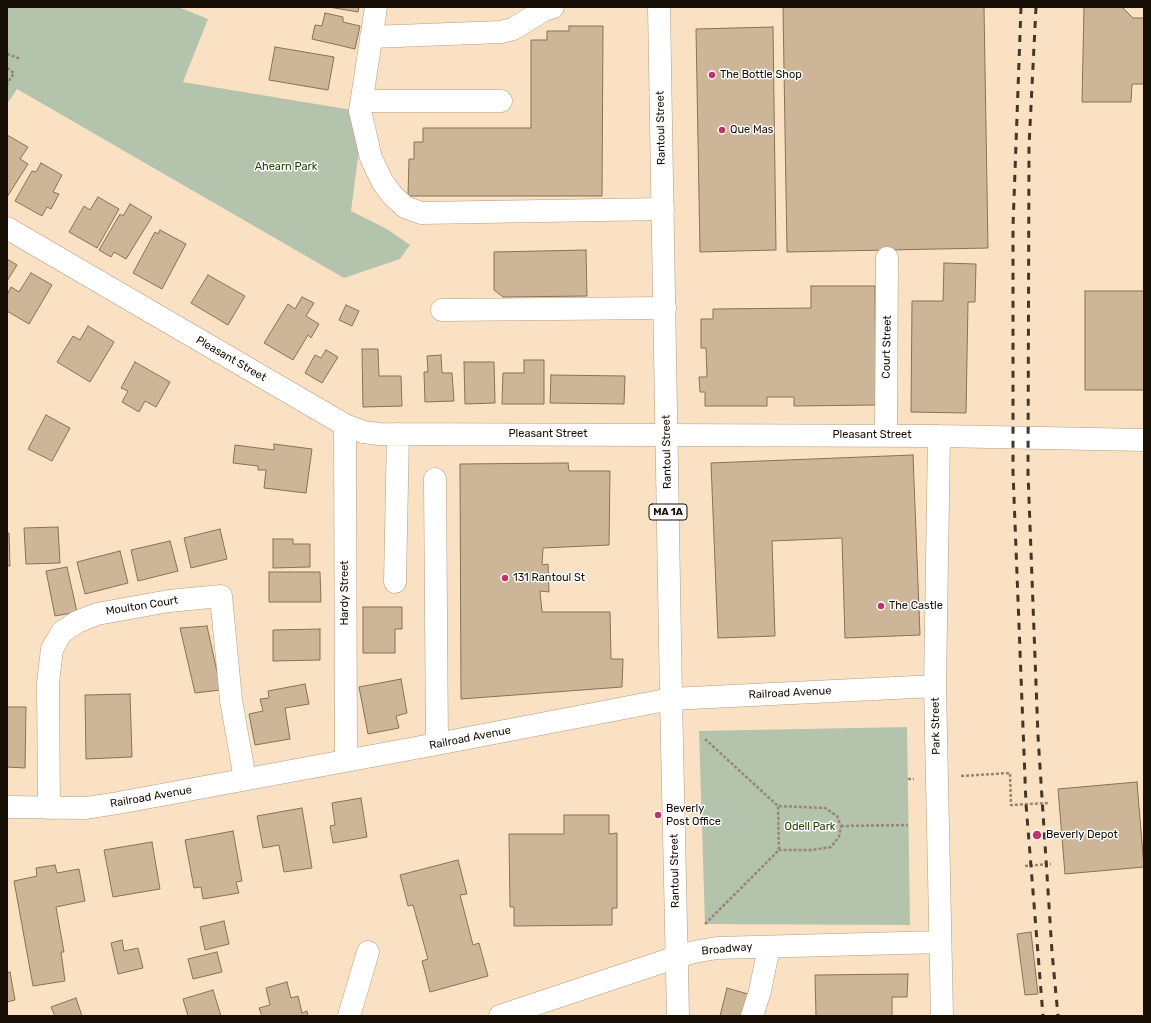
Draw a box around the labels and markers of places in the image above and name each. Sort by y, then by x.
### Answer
place label: The Bottle Shop [720,68,802,82]
marker: The Bottle Shop [707,70,717,80]
place label: Que Mas [730,123,773,137]
marker: Que Mas [717,125,727,135]
place label: 131 Rantoul St [513,571,585,585]
marker: 131 Rantoul St [500,573,510,583]
place label: The Castle [889,599,943,613]
marker: The Castle [876,601,886,611]
place label: Beverly Post Office [666,802,721,828]
marker: Beverly Post Office [653,810,663,820]
place label: Beverly Depot [1046,828,1118,842]
marker: Beverly Depot [1031,829,1043,841]

